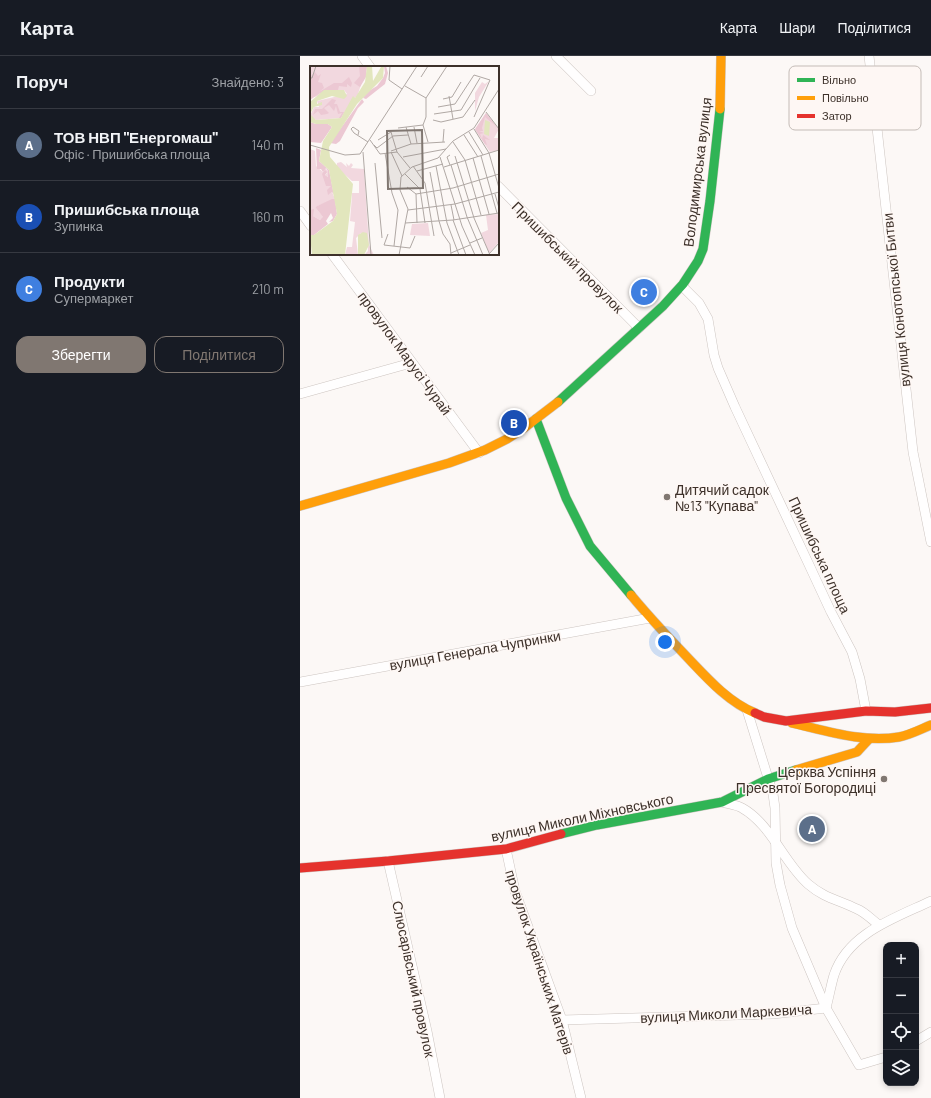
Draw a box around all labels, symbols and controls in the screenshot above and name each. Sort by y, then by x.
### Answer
text: Карта [20,16,74,39]
text: Карта [720,19,757,36]
text: Шари [779,19,815,36]
text: Поділитися [837,19,911,36]
inset map [310,66,499,255]
legend [789,66,921,130]
text: Поруч [16,71,68,91]
text: Вільно [822,73,856,86]
text: Знайдено: 3 [212,74,284,90]
text: Повільно [822,91,869,104]
street label: Володимирська вулиця [679,96,715,248]
text: Затор [822,109,852,122]
text: ТОВ НВП "Енергомаш" [54,128,218,146]
text: A [25,137,33,153]
text: 140 m [252,137,284,153]
text: Офіс · Пришибська площа [54,146,210,162]
street label: Пришибський провулок [509,198,628,317]
text: Пришибська площа [54,200,199,218]
text: B [25,209,33,225]
text: 160 m [252,209,284,225]
street label: вулиця Конотопської Битви [878,212,914,388]
text: Зупинка [54,218,103,234]
text: Продукти [54,272,125,290]
pin: C [631,277,657,307]
text: C [25,281,33,297]
text: 210 m [252,281,284,297]
street label: провулок Марусі Чурай [354,288,456,418]
text: Супермаркет [54,290,133,306]
button: Зберегти [16,336,146,373]
button: Поділитися [154,336,284,373]
pin: B [501,408,527,438]
place label: Дитячий садок №13 "Купава" [675,481,770,514]
marker: Дитячий садок №13 "Купава" [662,492,672,502]
street label: Пришибська площа [785,494,855,616]
street label: вулиця Генерала Чупринки [388,627,562,673]
your location [655,632,675,652]
place label: Церква Успіння Пресвятої Богородиці [736,763,876,796]
marker: Церква Успіння Пресвятої Богородиці [879,774,889,784]
street label: вулиця Миколи Міхновського [489,789,675,845]
pin: A [799,814,825,844]
street label: провулок Українських Матерів [502,867,578,1057]
street label: Слюсарівський провулок [389,899,439,1060]
map controls [883,942,919,1086]
button: + [883,942,919,978]
button: − [883,978,919,1014]
street label: вулиця Миколи Маркевича [640,1000,813,1026]
button: locate [883,1014,919,1050]
button: layers [883,1050,919,1086]

